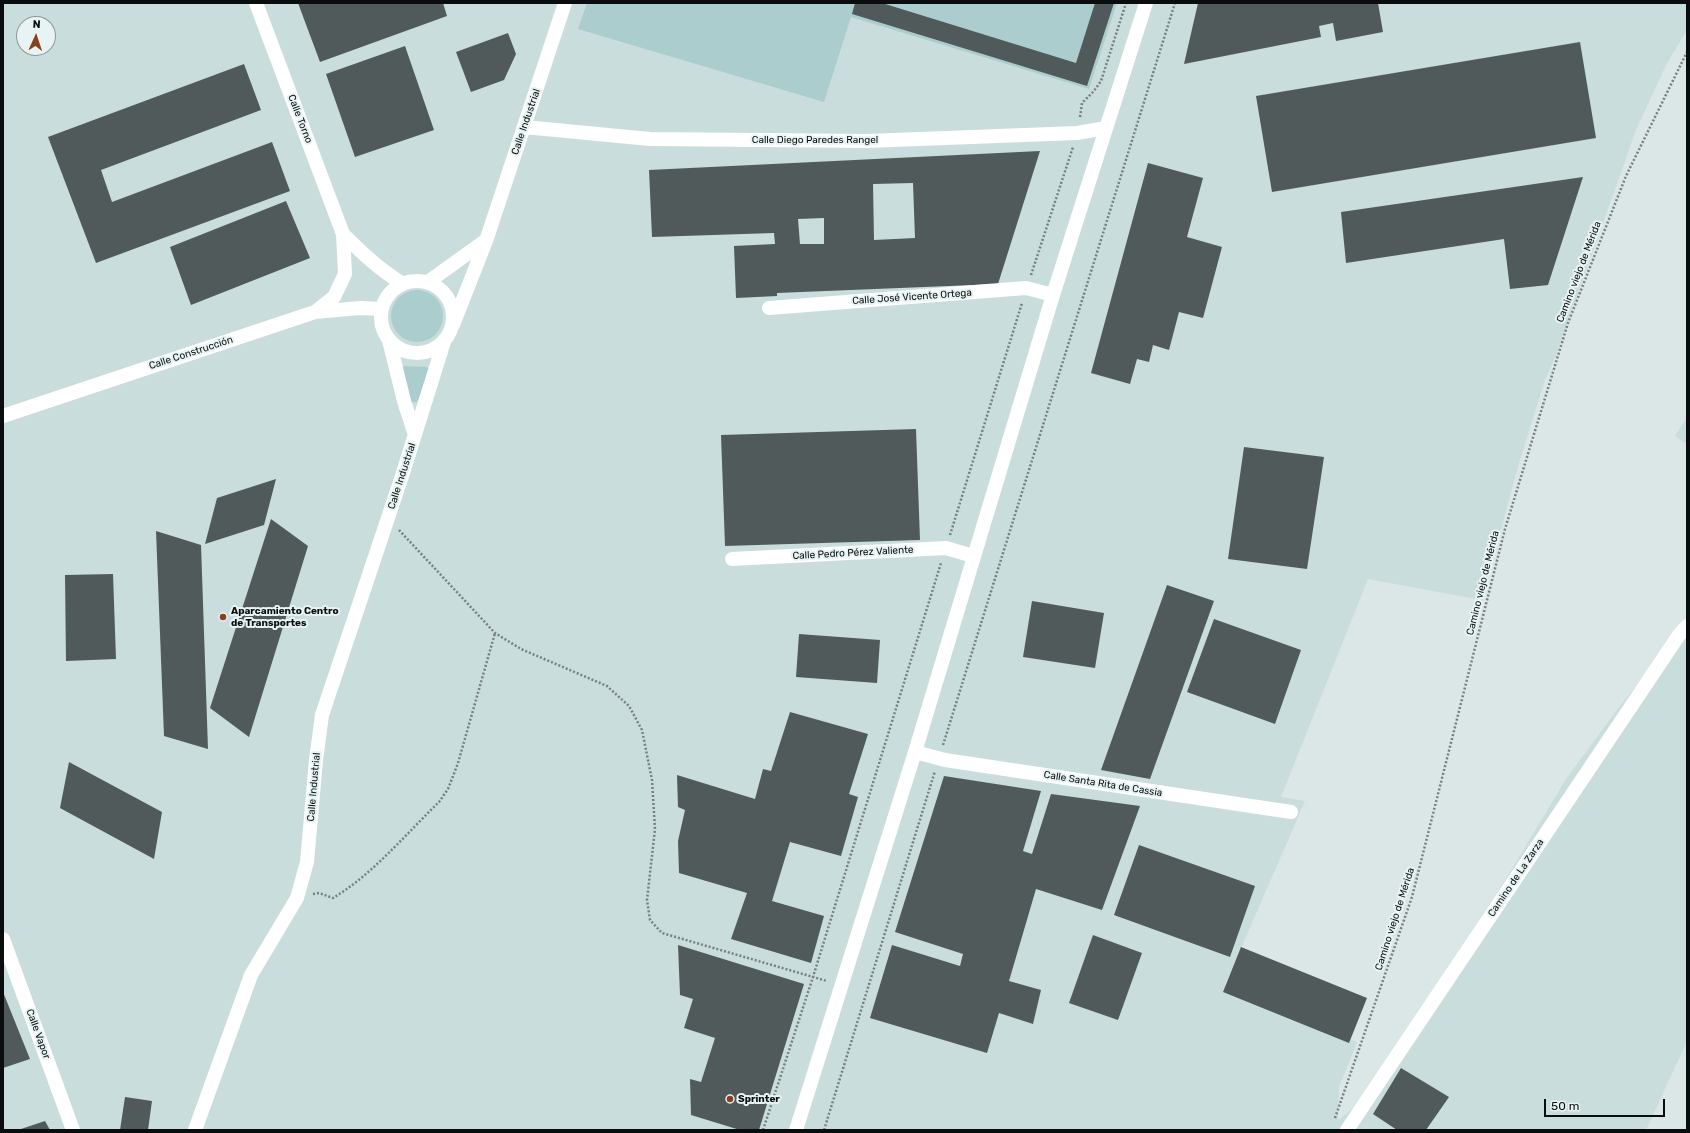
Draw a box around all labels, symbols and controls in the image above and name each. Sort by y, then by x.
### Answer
north arrow [16,16,56,56]
text: N [32,18,41,31]
street label: Calle Industrial [509,87,543,157]
street label: Calle Torno [285,93,315,145]
street label: Calle Diego Paredes Rangel [752,134,878,146]
street label: Camino viejo de Mérida [1554,220,1604,324]
street label: Calle José Vicente Ortega [852,287,972,307]
street label: Calle Construcción [147,334,235,372]
street label: Calle Industrial [386,441,418,511]
street label: Camino viejo de Mérida [1464,530,1502,636]
street label: Calle Pedro Pérez Valiente [792,544,914,562]
place label: Aparcamiento Centro de Transportes [231,605,339,628]
marker: Aparcamiento Centro de Transportes [218,612,228,622]
street label: Calle Industrial [305,752,323,822]
street label: Calle Santa Rita de Cassia [1043,769,1163,799]
street label: Camino de La Zarza [1486,837,1546,919]
street label: Camino viejo de Mérida [1373,866,1417,972]
street label: Calle Vapor [23,1007,53,1061]
scale bar [1546,1091,1667,1117]
place label: Sprinter [738,1093,780,1105]
marker: Sprinter [725,1094,735,1104]
text: 50 m [1551,1099,1579,1113]

